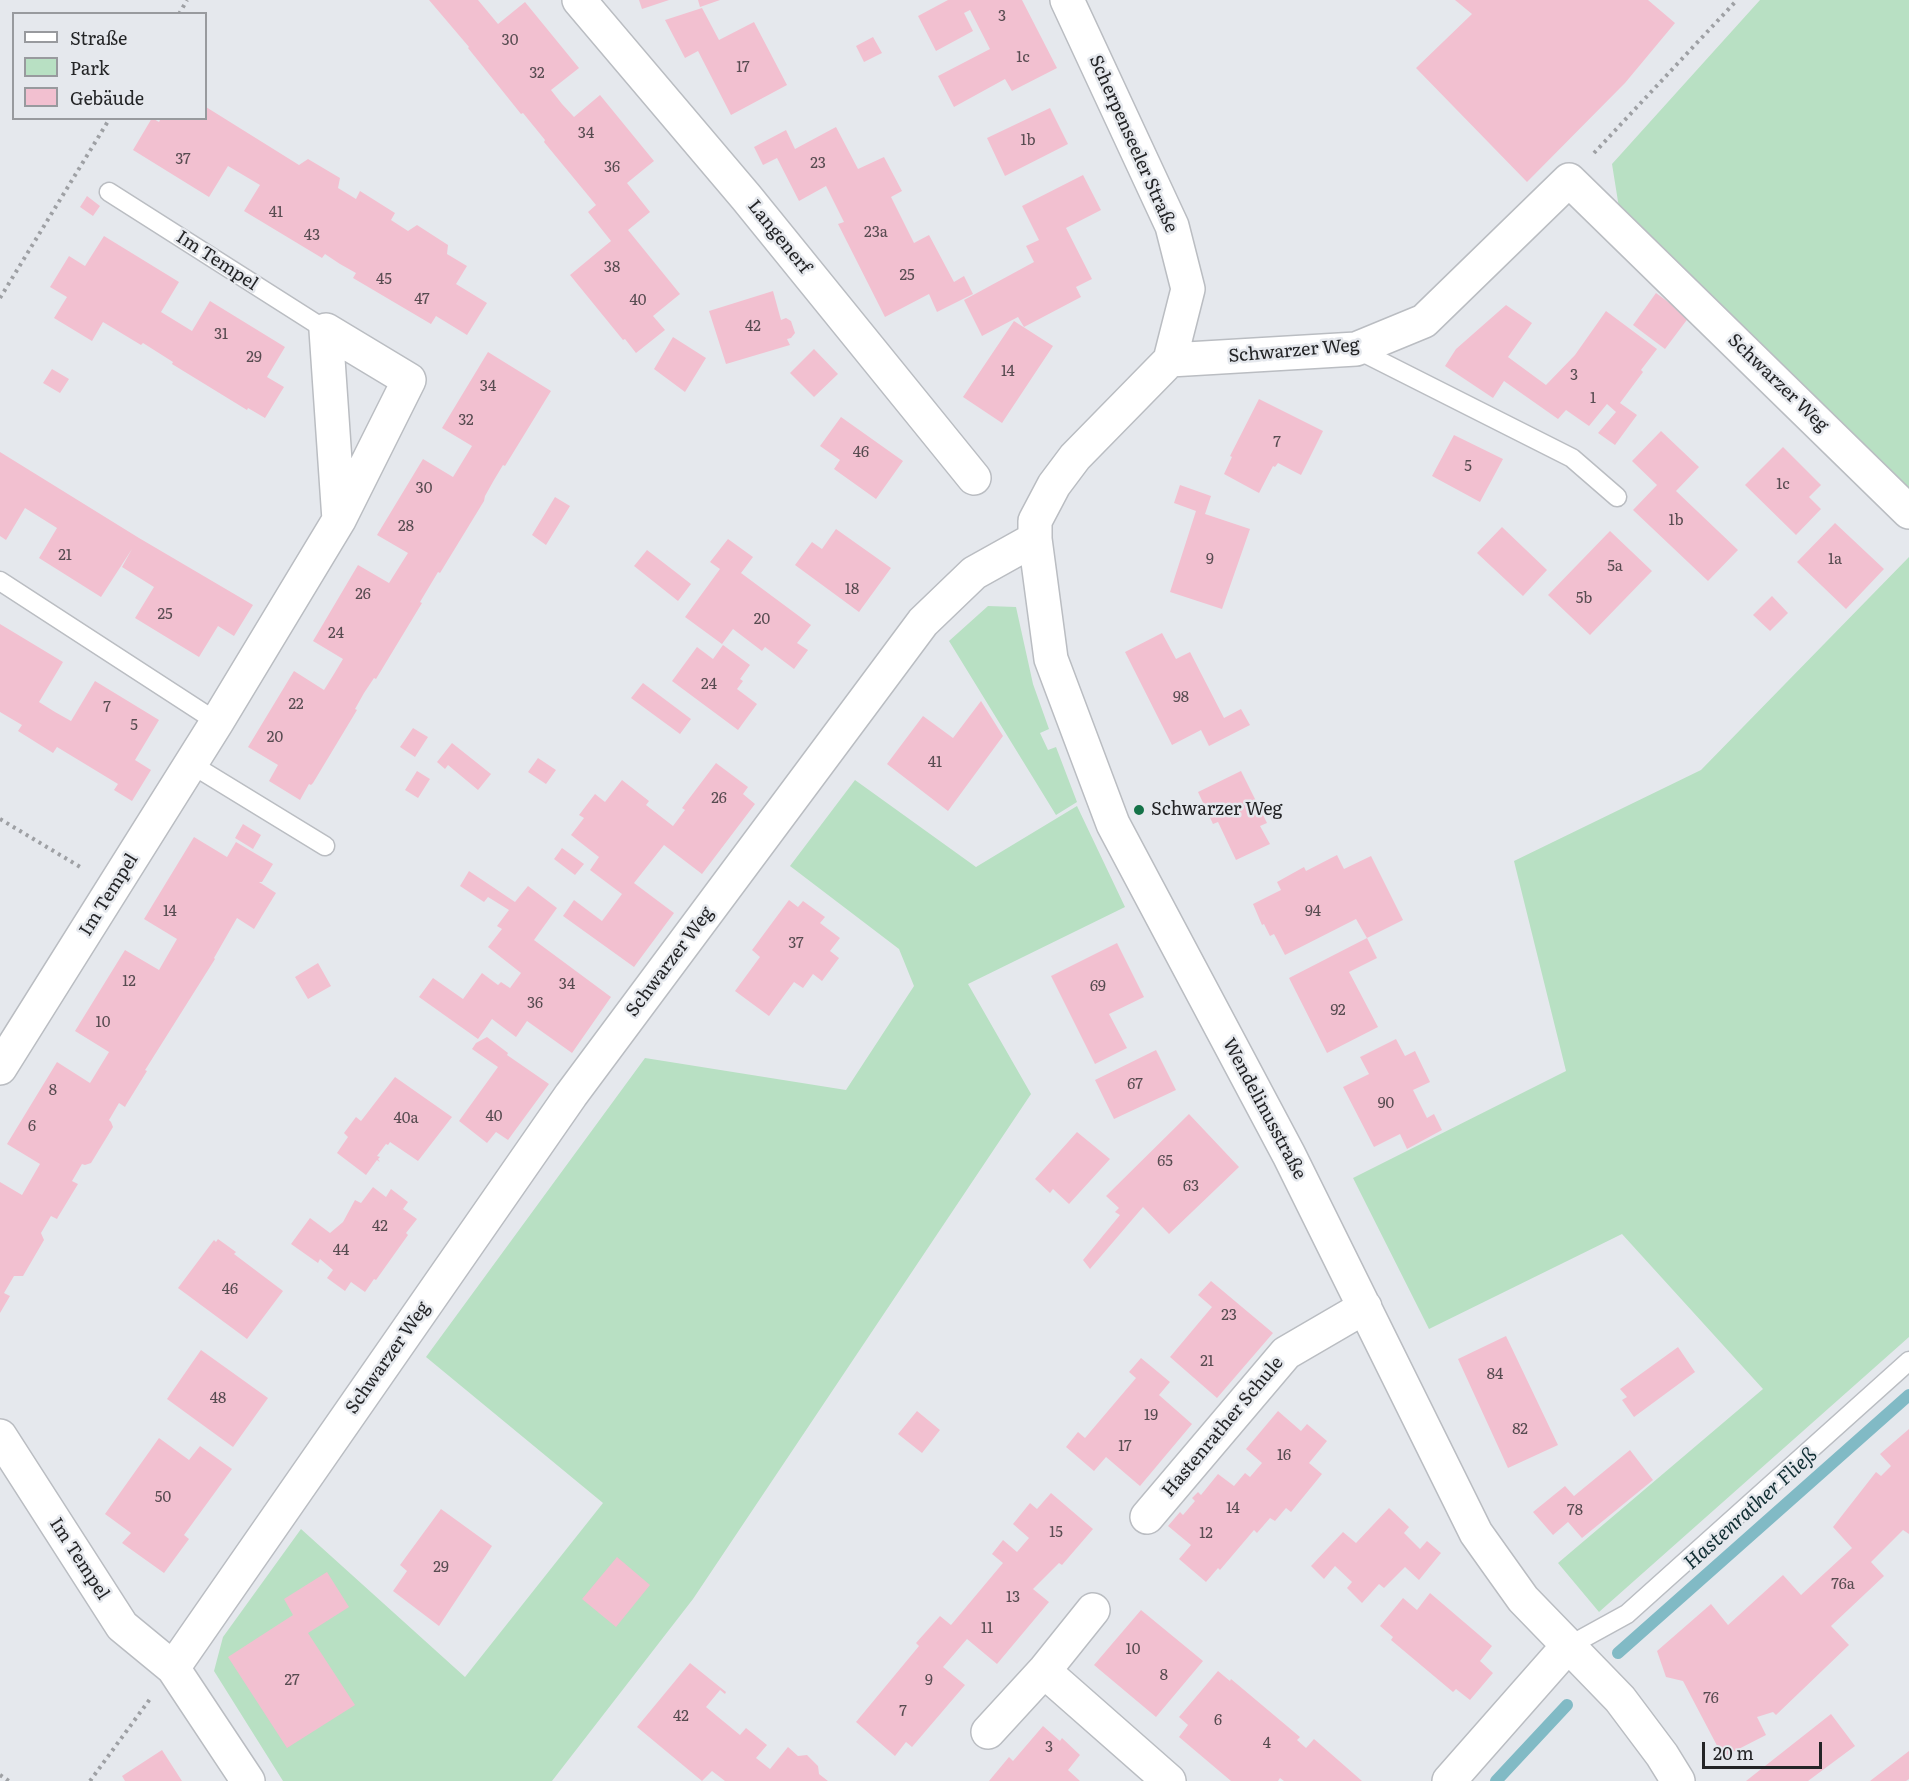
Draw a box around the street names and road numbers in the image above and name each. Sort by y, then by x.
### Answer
street label: Scherpenseeler Straße [1084,52,1182,236]
street label: Langenerf [743,196,815,278]
street label: Im Tempel [172,227,262,295]
street label: Schwarzer Weg [1723,330,1833,436]
street label: Schwarzer Weg [1227,335,1361,367]
street label: Im Tempel [75,850,143,940]
street label: Schwarzer Weg [622,903,718,1021]
street label: Wendelinusstraße [1218,1035,1310,1183]
street label: Schwarzer Weg [341,1298,435,1418]
street label: Hastenrather Schule [1158,1352,1288,1502]
street label: Im Tempel [45,1514,113,1604]

